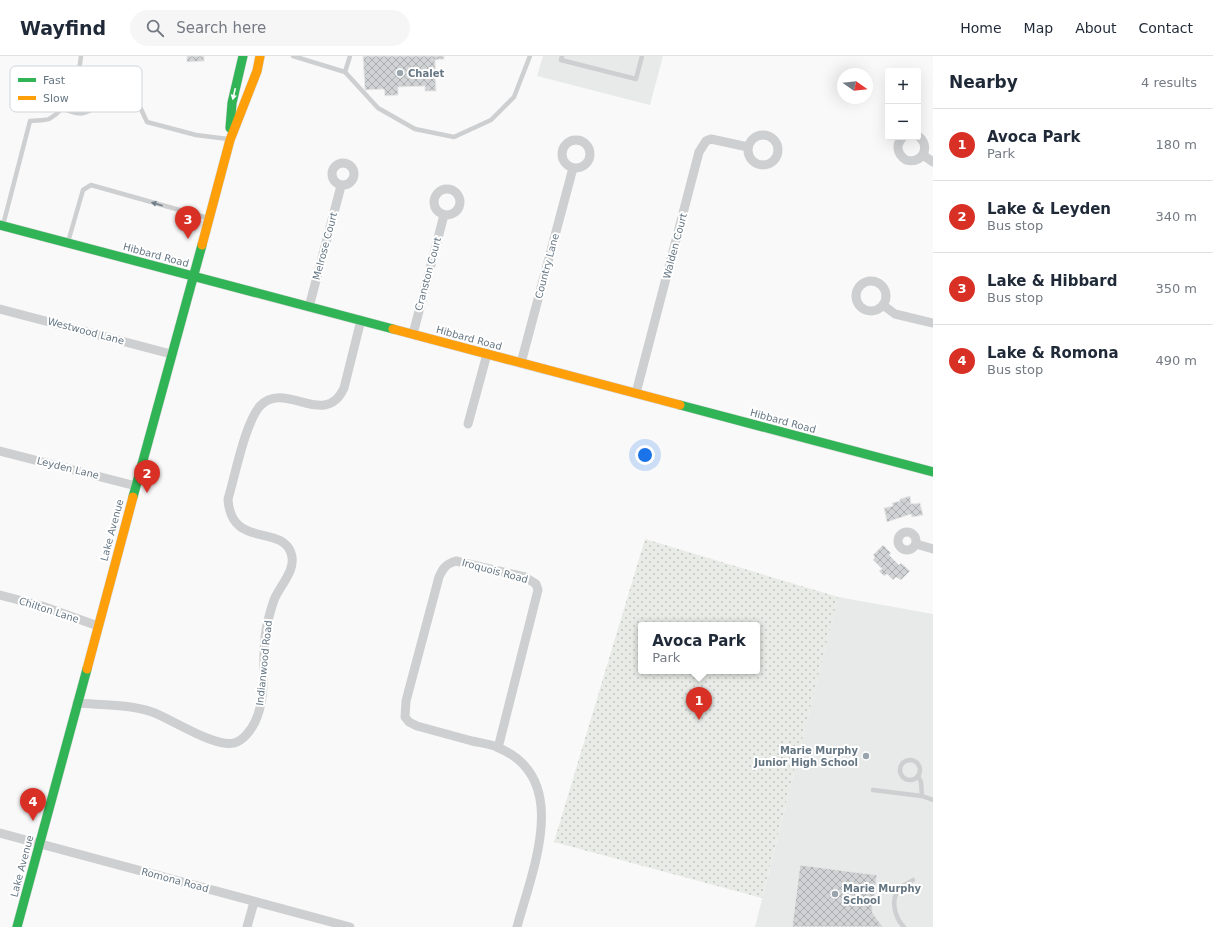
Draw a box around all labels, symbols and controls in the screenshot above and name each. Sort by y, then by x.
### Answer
search box [130,10,410,46]
text: Wayfind [20,17,106,39]
icon: search [144,17,166,39]
text: Search here [176,19,266,37]
text: Home [960,20,1002,36]
text: Map [1024,20,1053,36]
text: About [1075,20,1117,36]
text: Contact [1139,20,1193,36]
legend [10,66,142,112]
marker: Chalet [395,68,405,78]
place label: Chalet [408,68,444,79]
north arrow [837,68,873,104]
map controls [885,68,921,140]
button: + [885,68,921,104]
text: Nearby [949,72,1018,92]
text: Fast [43,74,66,87]
text: 4 results [1141,75,1197,90]
one-way arrow [230,88,236,100]
text: Slow [43,92,69,105]
button: − [885,104,921,140]
text: Avoca Park [987,128,1080,146]
text: 1 [957,137,967,152]
text: 180 m [1155,137,1197,152]
text: Park [987,146,1015,161]
text: Lake & Leyden [987,200,1111,218]
one-way arrow [151,201,163,207]
pin: 3 [175,206,201,239]
text: 2 [957,209,967,224]
text: 340 m [1155,209,1197,224]
street label: Melrose Court [311,211,339,281]
street label: Walden Court [661,212,689,280]
text: Bus stop [987,218,1043,233]
street label: Country Lane [533,232,561,300]
street label: Cranston Court [413,236,443,312]
street label: Hibbard Road [122,241,190,269]
text: Lake & Hibbard [987,272,1117,290]
text: 3 [957,281,967,296]
text: 350 m [1155,281,1197,296]
text: Bus stop [987,290,1043,305]
street label: Westwood Lane [47,316,125,346]
street label: Hibbard Road [435,324,503,352]
text: Lake & Romona [987,344,1119,362]
text: 4 [957,353,967,368]
text: 490 m [1155,353,1197,368]
text: Bus stop [987,362,1043,377]
street label: Hibbard Road [749,407,817,435]
your location [635,445,655,465]
street label: Leyden Lane [36,455,100,481]
pin: 2 [134,460,160,493]
street label: Lake Avenue [98,498,126,562]
street label: Iroquois Road [461,557,529,585]
street label: Chilton Lane [18,595,80,625]
street label: Indianwood Road [254,620,274,706]
popup [638,622,760,674]
text: Avoca Park [652,632,746,650]
text: Park [652,650,680,665]
pin: 1 [686,687,712,720]
place label: Marie Murphy Junior High School [753,745,858,768]
marker: Marie Murphy Junior High School [861,751,871,761]
pin: 4 [20,788,46,821]
street label: Lake Avenue [8,834,36,898]
street label: Romona Road [140,866,210,894]
place label: Marie Murphy School [843,883,922,906]
marker: Marie Murphy School [830,889,840,899]

